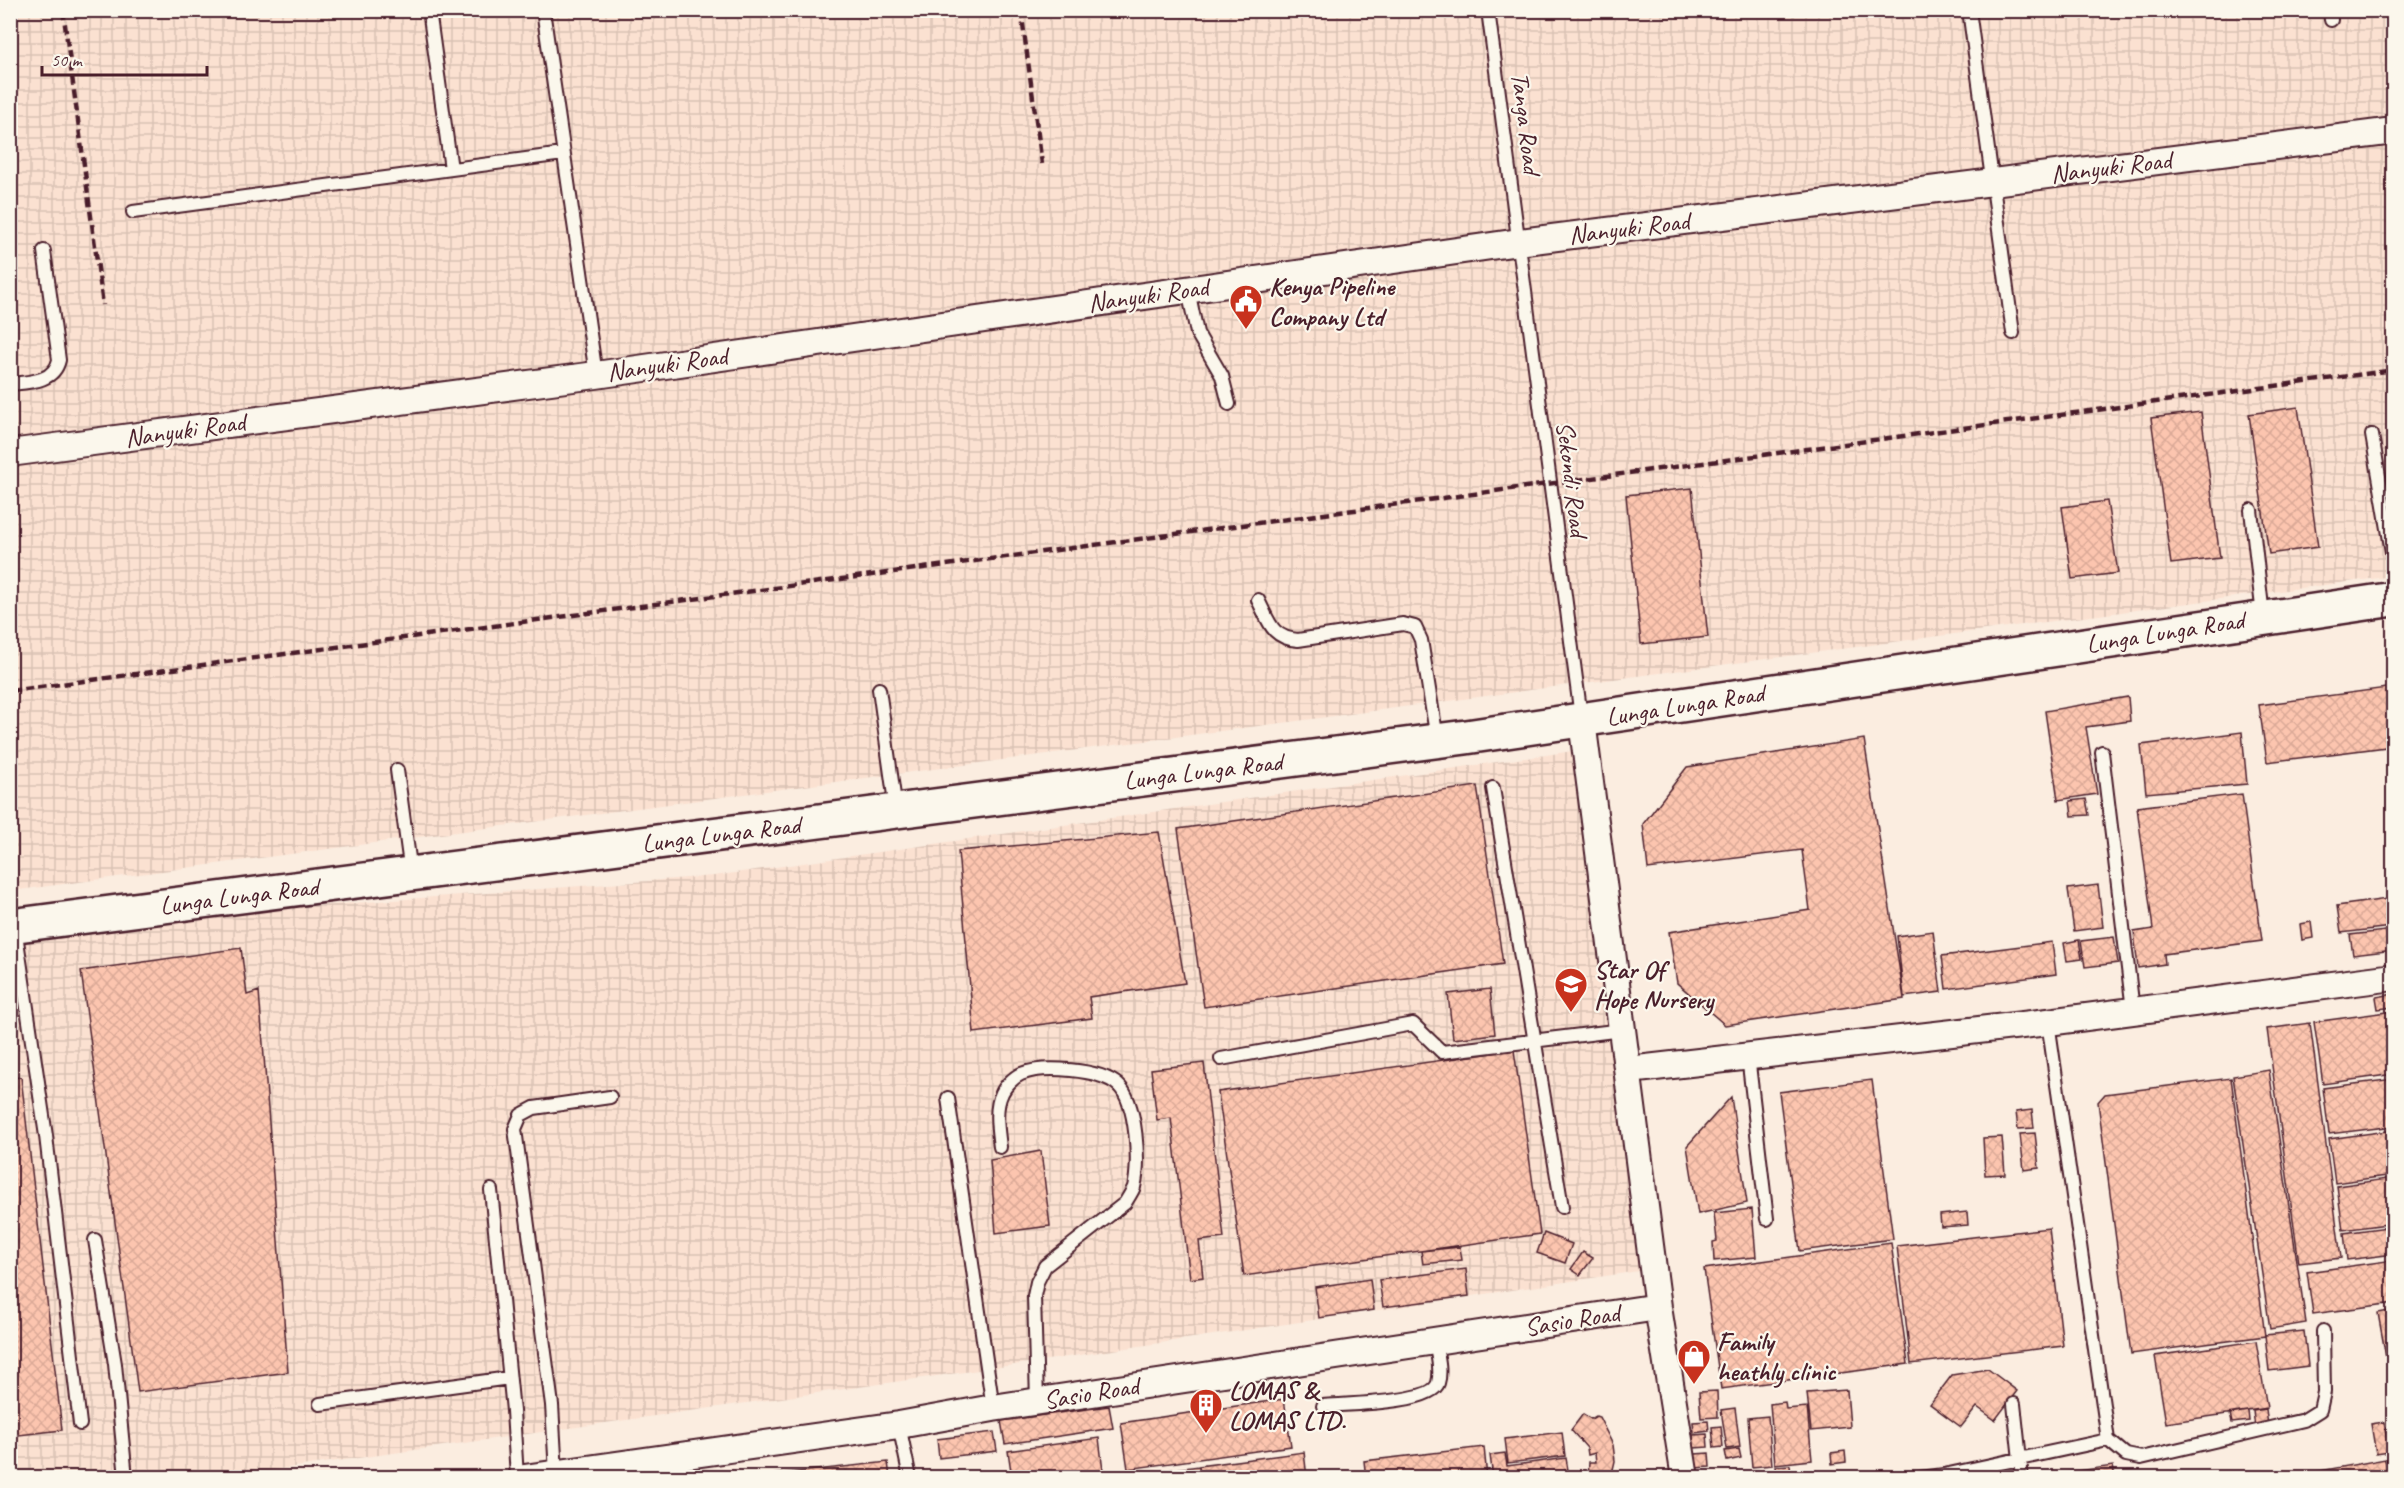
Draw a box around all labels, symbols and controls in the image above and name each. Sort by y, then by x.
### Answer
scale bar [42,39,207,77]
text: 50 m [51,49,84,71]
street label: Tanga Road [1503,70,1549,180]
street label: Nanyuki Road [2049,143,2177,191]
street label: Nanyuki Road [1567,204,1695,252]
street label: Nanyuki Road [1086,270,1214,320]
place label: Kenya Pipeline Company Ltd [1269,270,1396,333]
public building icon: Kenya Pipeline Company Ltd [1228,283,1264,330]
street label: Nanyuki Road [605,339,733,389]
street label: Nanyuki Road [123,405,251,455]
street label: Sekondi Road [1549,419,1596,542]
street label: Lunga Lunga Road [2084,603,2250,661]
street label: Lunga Lunga Road [1604,676,1770,734]
street label: Lunga Lunga Road [1122,744,1288,797]
street label: Lunga Lunga Road [640,807,806,860]
street label: Lunga Lunga Road [158,869,324,922]
place label: Star Of Hope Nursery [1594,953,1715,1016]
school or university icon: Star Of Hope Nursery [1553,966,1589,1013]
street label: Sasio Road [1522,1296,1626,1344]
place label: Family heathly clinic [1717,1325,1837,1388]
shop icon: Family heathly clinic [1676,1338,1712,1385]
street label: Sasio Road [1041,1369,1145,1417]
place label: LOMAS & LOMAS LTD. [1229,1374,1346,1437]
building icon: LOMAS & LOMAS LTD. [1188,1387,1224,1434]

